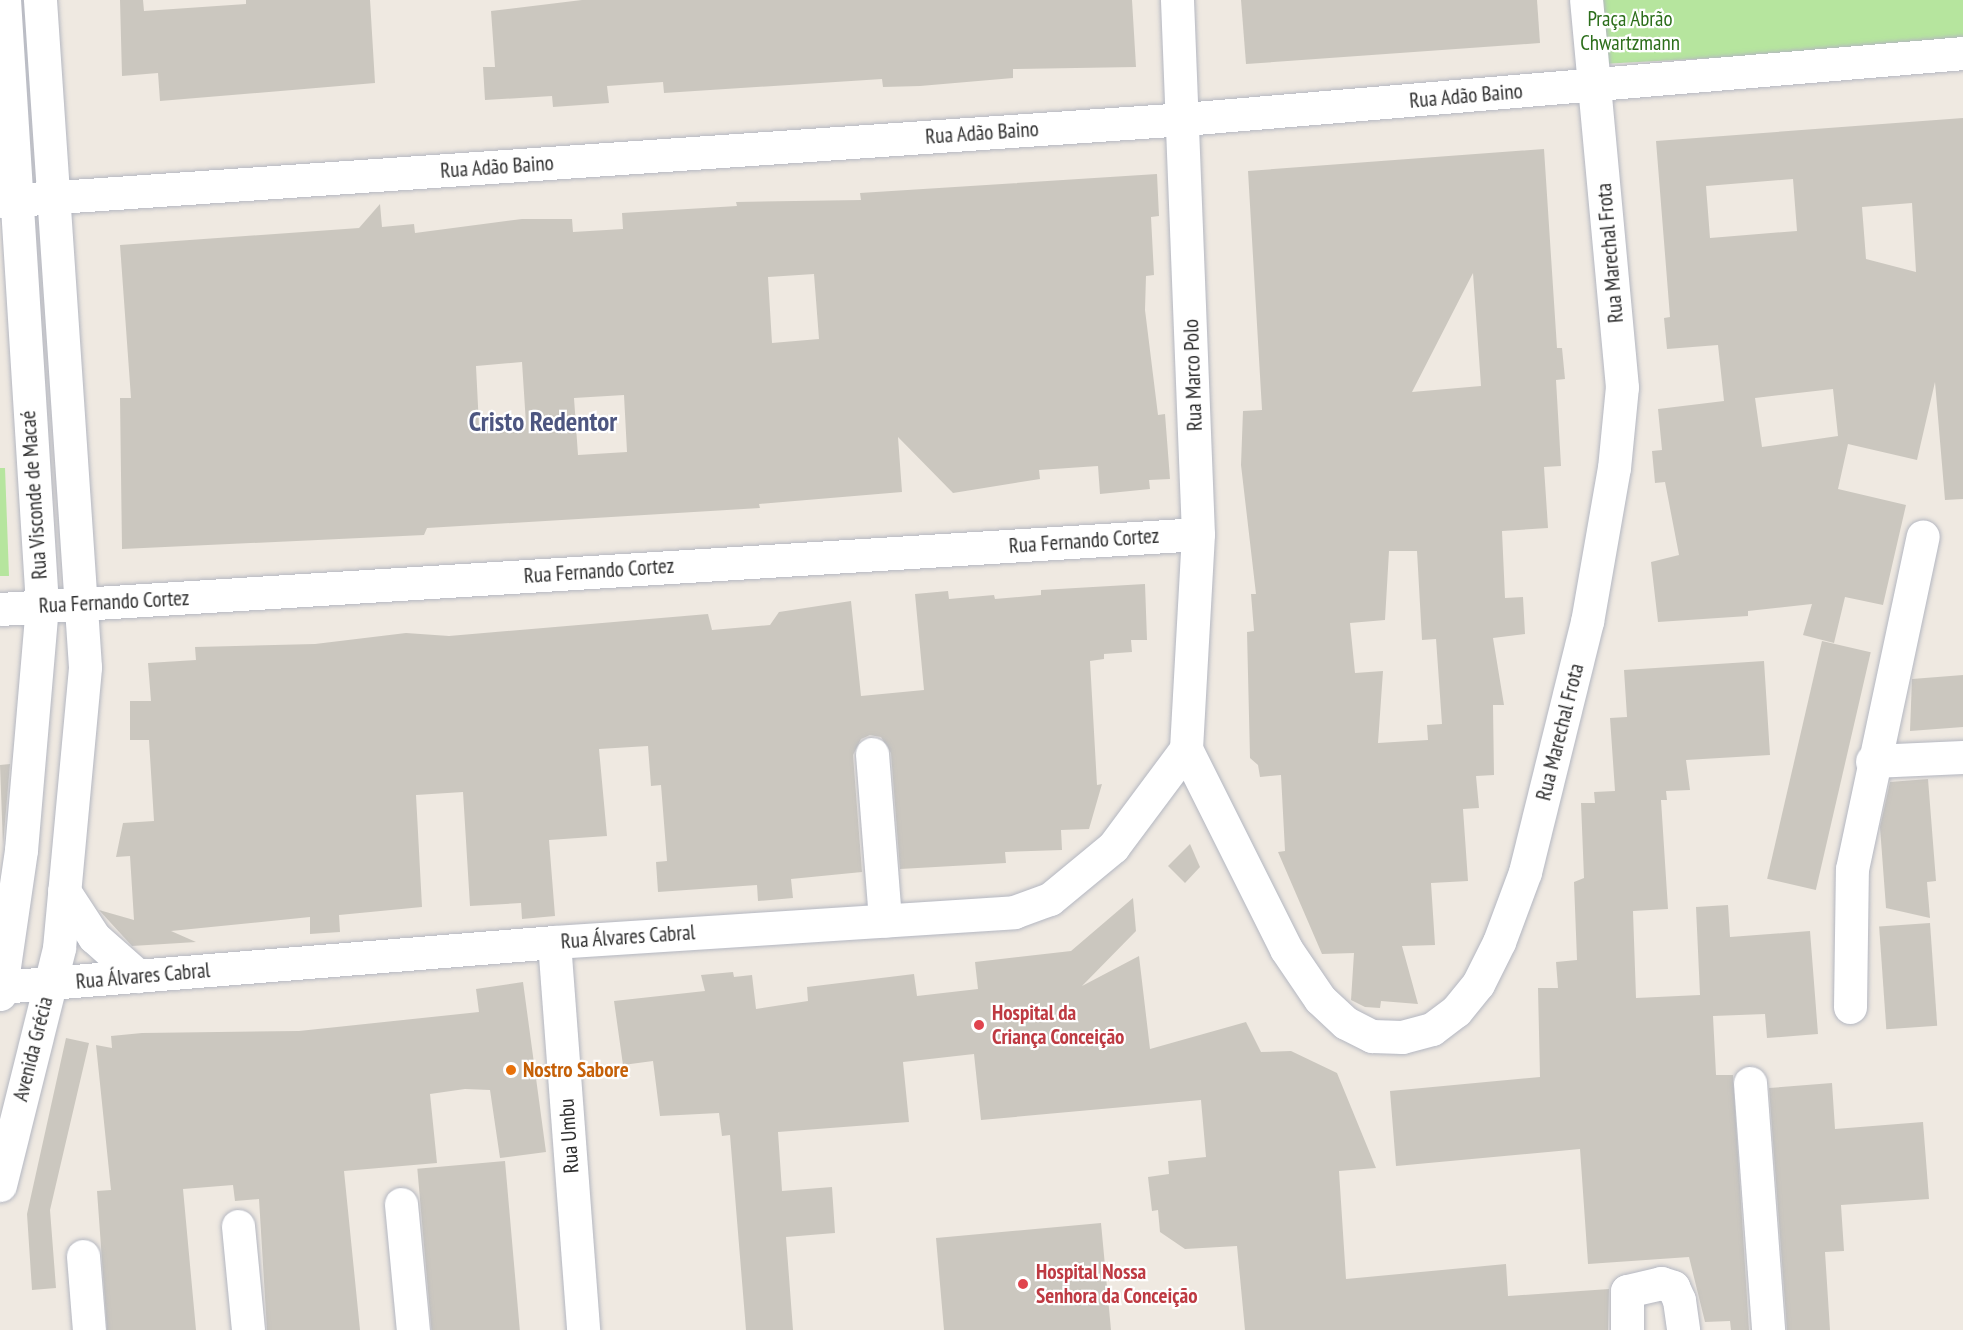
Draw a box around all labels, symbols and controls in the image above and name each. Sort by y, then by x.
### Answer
park label: Praça Abrão Chwartzmann [1580,6,1680,56]
street label: Rua Adão Baino [1408,78,1524,114]
street label: Rua Adão Baino [924,116,1040,150]
street label: Rua Adão Baino [439,150,555,184]
street label: Rua Marechal Frota [1591,182,1629,324]
street label: Rua Marco Polo [1178,319,1208,431]
district label: Cristo Redentor [469,406,617,438]
street label: Rua Visconde de Macaé [16,410,52,580]
street label: Rua Fernando Cortez [1008,523,1160,559]
street label: Rua Fernando Cortez [523,553,675,589]
street label: Rua Fernando Cortez [38,585,190,619]
street label: Rua Marechal Frota [1531,661,1589,803]
street label: Rua Álvares Cabral [560,920,696,954]
street label: Rua Álvares Cabral [75,958,211,994]
street label: Avenida Grécia [8,994,58,1104]
place label: Hospital da Criança Conceição [992,1000,1125,1050]
marker: Hospital da Criança Conceição [970,1016,988,1034]
place label: Nostro Sabore [523,1057,629,1083]
marker: Nostro Sabore [504,1063,518,1077]
street label: Rua Umbu [554,1098,584,1174]
place label: Hospital Nossa Senhora da Conceição [1036,1259,1198,1309]
marker: Hospital Nossa Senhora da Conceição [1014,1275,1032,1293]

